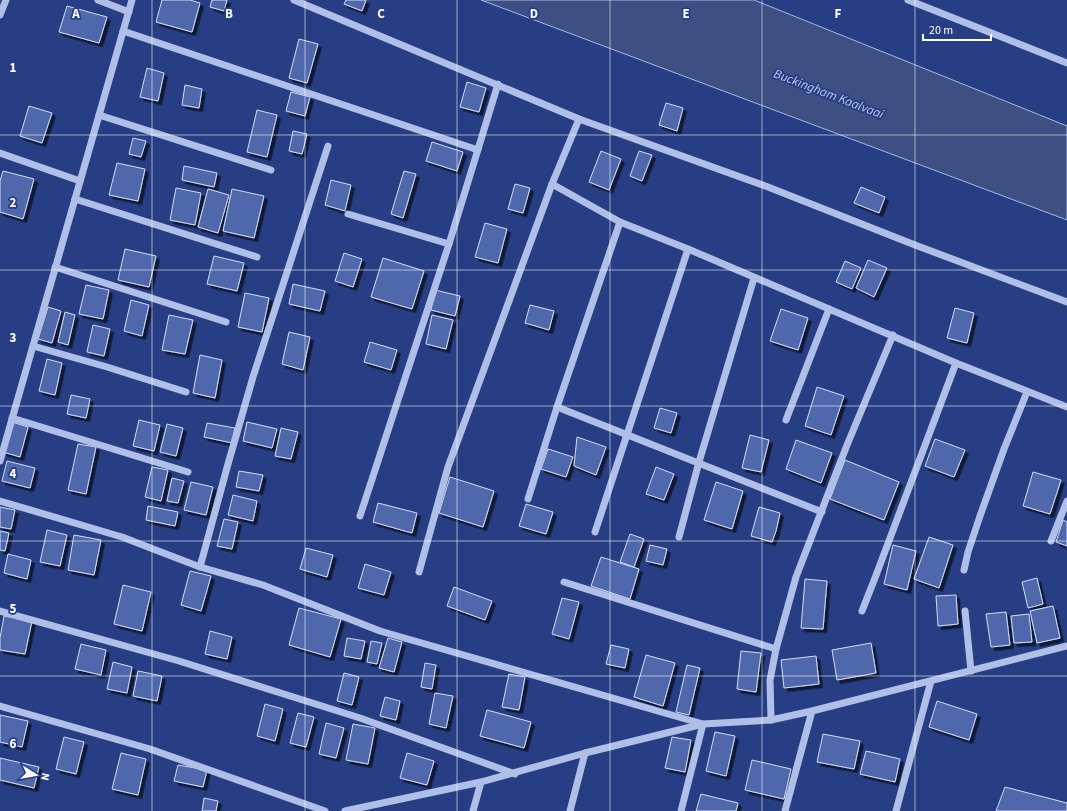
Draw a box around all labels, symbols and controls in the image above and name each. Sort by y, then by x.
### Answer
text: A [71,5,80,23]
text: B [225,5,233,23]
text: C [377,5,385,23]
text: D [530,5,538,23]
text: E [682,5,690,23]
text: F [835,5,842,23]
scale bar [923,16,991,42]
text: 20 m [929,22,953,39]
text: 1 [10,59,17,77]
water label: Buckingham Kaalvaai [771,65,887,124]
text: 2 [10,194,17,212]
text: 3 [10,329,17,347]
text: 4 [10,465,17,483]
text: 5 [10,600,17,618]
text: 6 [10,735,17,753]
north arrow [16,755,56,795]
text: N [37,772,53,782]

